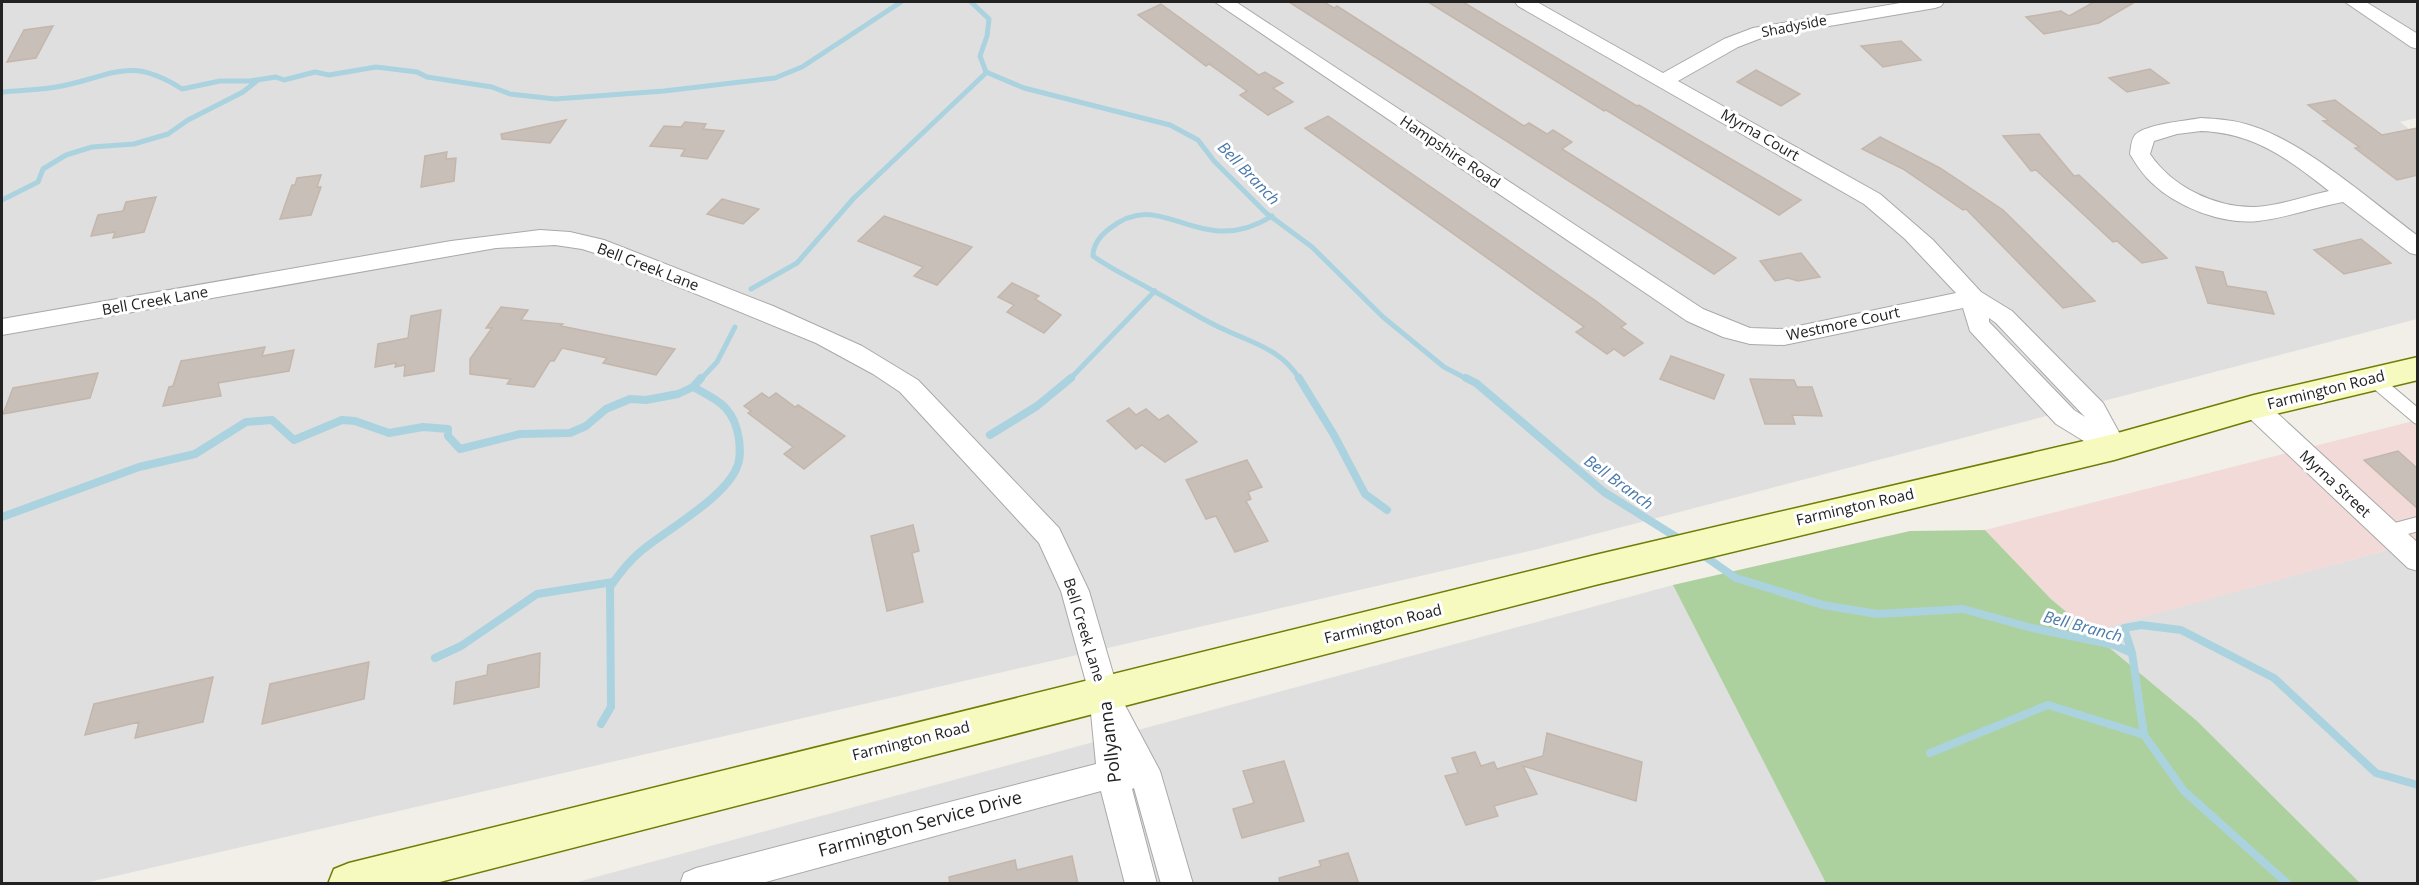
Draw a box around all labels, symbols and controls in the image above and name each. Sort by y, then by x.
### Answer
street label: Shadyside [1760,10,1828,41]
street label: Myrna Court [1718,104,1803,165]
street label: Hampshire Road [1397,110,1505,192]
water label: Bell Branch [1213,136,1285,210]
street label: Bell Creek Lane [595,237,702,295]
street label: Bell Creek Lane [100,281,210,319]
street label: Westmore Court [1784,301,1901,345]
street label: Farmington Road [2265,365,2387,413]
street label: Myrna Street [2296,445,2376,521]
water label: Bell Branch [1580,449,1658,515]
street label: Farmington Road [1794,483,1916,529]
street label: Bell Creek Lane [1060,575,1110,684]
street label: Farmington Road [1322,599,1444,647]
water label: Bell Branch [2041,605,2125,647]
street label: Pollyanna [1092,700,1126,784]
street label: Farmington Road [850,716,972,764]
street label: Farmington Service Drive [815,784,1024,862]

